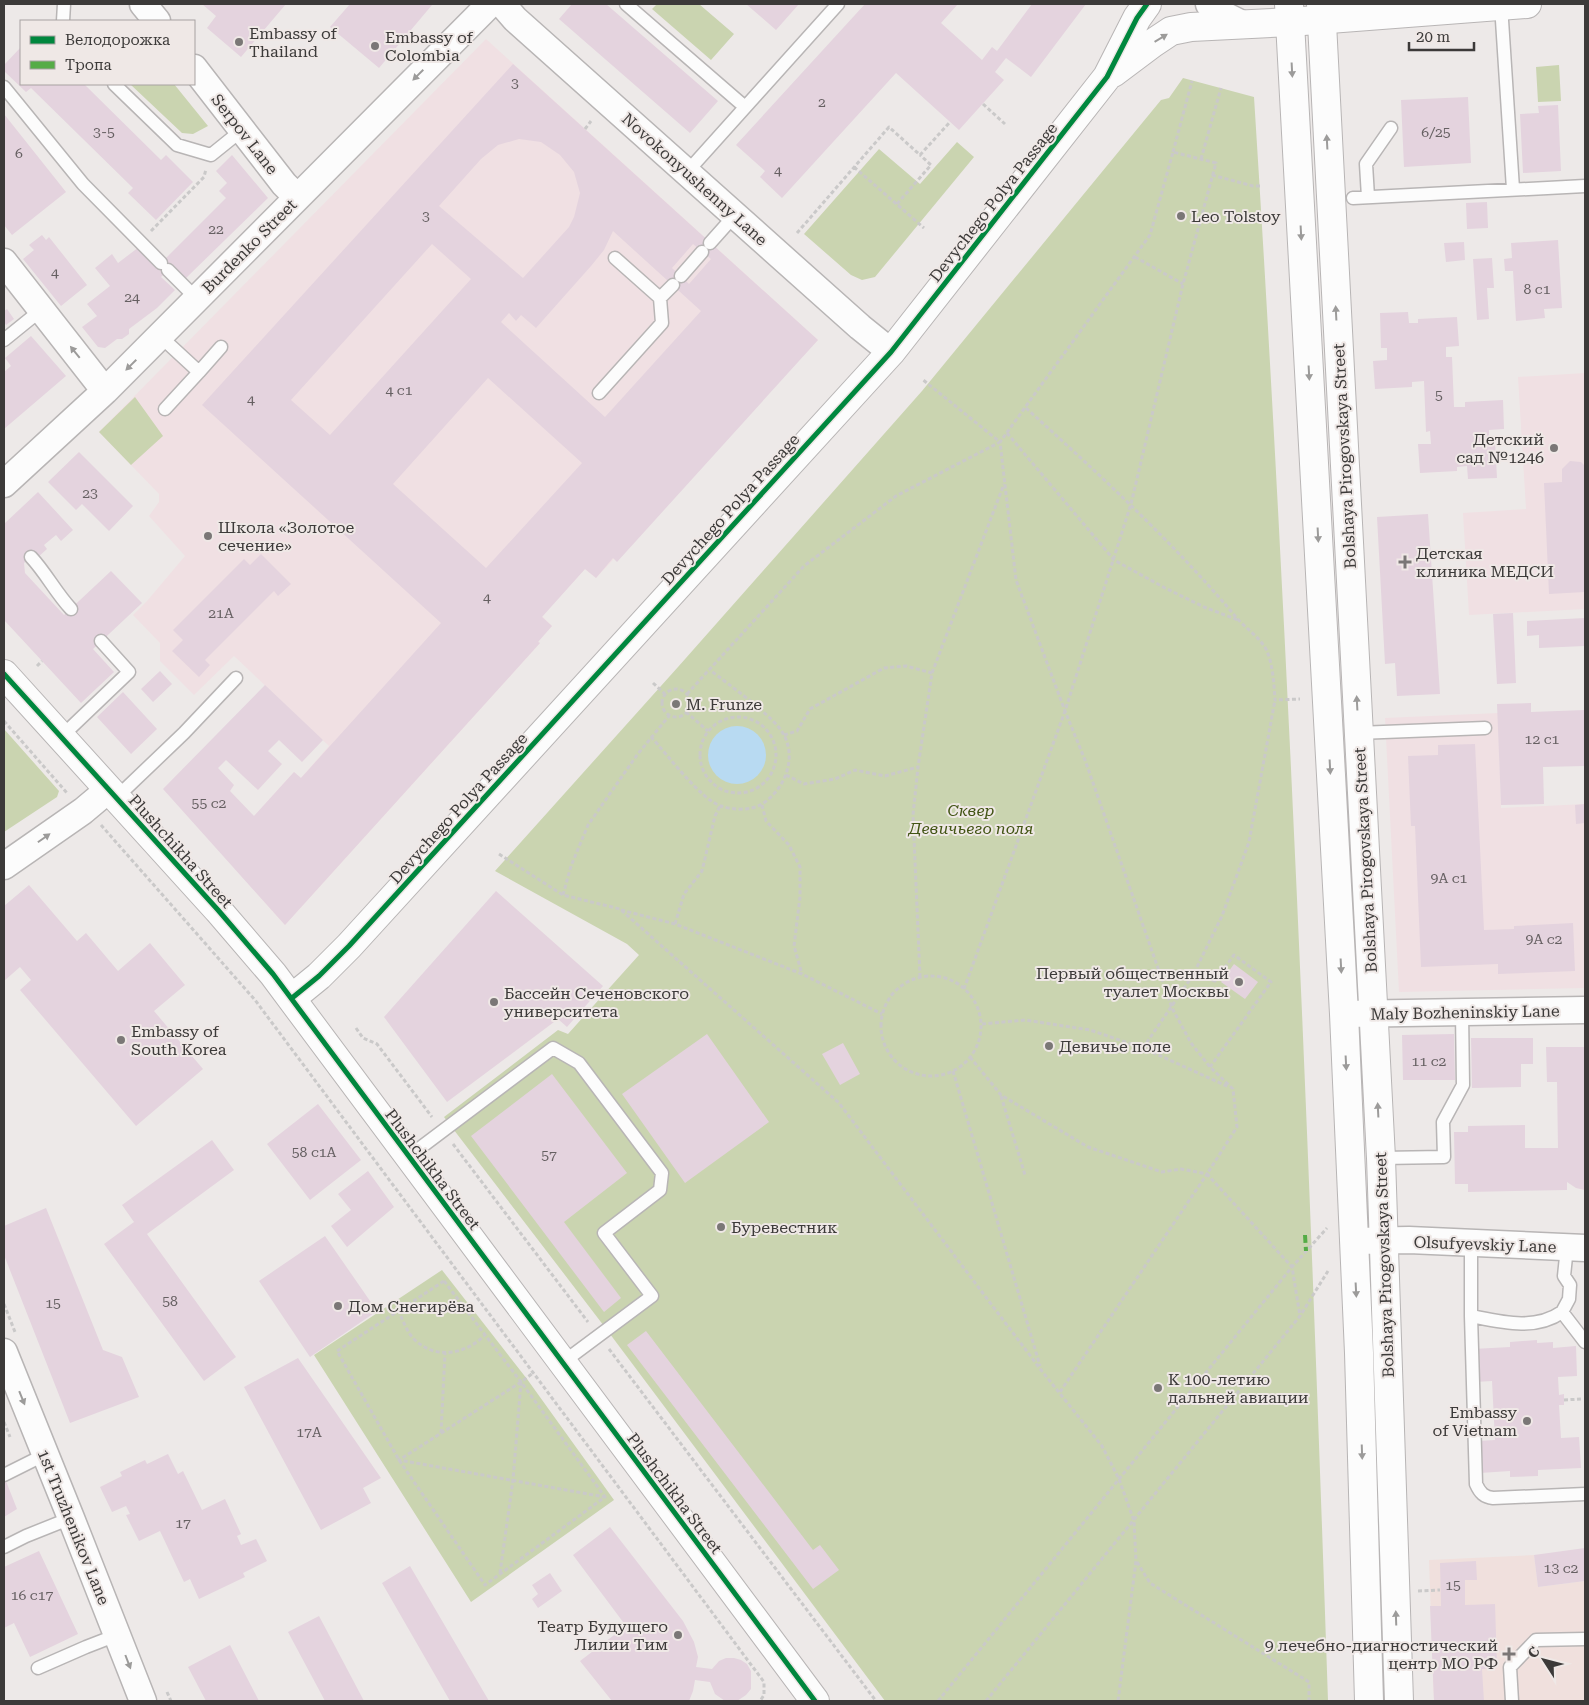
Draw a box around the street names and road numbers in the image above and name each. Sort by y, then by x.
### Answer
street label: Serpov Lane [207,90,282,178]
street label: Novokonyushenny Lane [618,109,771,250]
street label: Devychego Polya Passage [925,119,1062,286]
street label: Burdenko Street [198,195,300,297]
street label: Bolshaya Pirogovskaya Street [1329,343,1360,569]
street label: Devychego Polya Passage [658,430,803,589]
street label: Devychego Polya Passage [386,729,531,888]
street label: Bolshaya Pirogovskaya Street [1350,747,1381,973]
street label: Plushchikha Street [125,791,237,912]
street label: Maly Bozheninskiy Lane [1370,1001,1560,1024]
street label: Plushchikha Street [381,1105,484,1233]
street label: Bolshaya Pirogovskaya Street [1371,1152,1398,1378]
street label: Olsufyevskiy Lane [1413,1233,1557,1256]
street label: Plushchikha Street [623,1429,726,1557]
street label: 1st Truzhenikov Lane [34,1447,114,1608]

